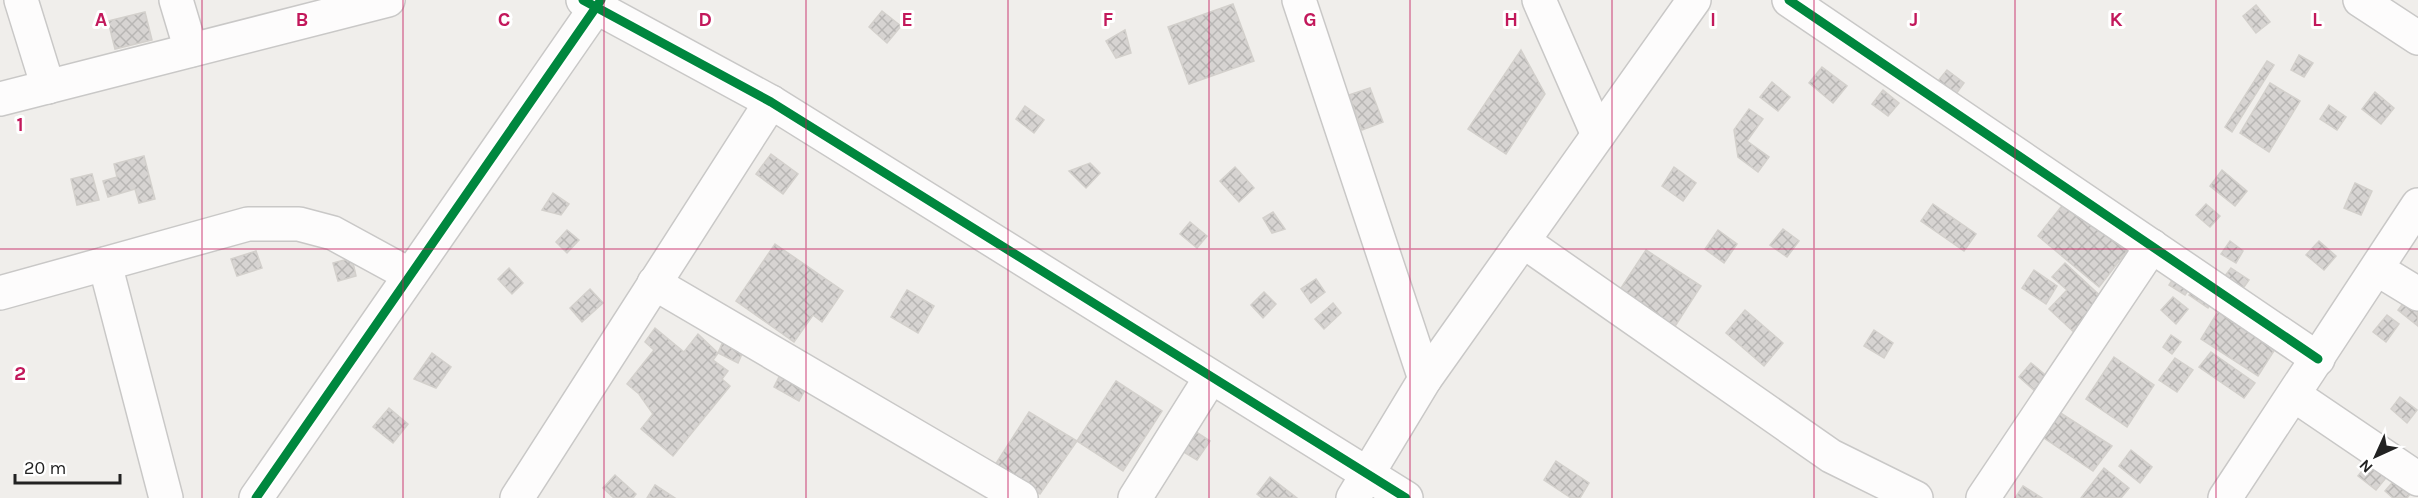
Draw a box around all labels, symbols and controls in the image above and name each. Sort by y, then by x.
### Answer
text: A [95,8,108,31]
text: B [296,8,308,31]
text: C [498,8,510,31]
text: D [698,8,712,31]
text: E [901,8,913,31]
text: F [1103,8,1114,31]
text: G [1303,8,1317,31]
text: H [1504,8,1518,31]
text: I [1710,8,1716,31]
text: J [1910,8,1918,31]
text: K [2109,8,2123,31]
text: L [2312,8,2322,31]
text: 1 [16,113,24,136]
text: 2 [14,362,26,385]
north arrow [2346,426,2406,486]
scale bar [15,447,120,485]
text: N [2355,455,2377,477]
text: 20 m [24,457,66,479]

